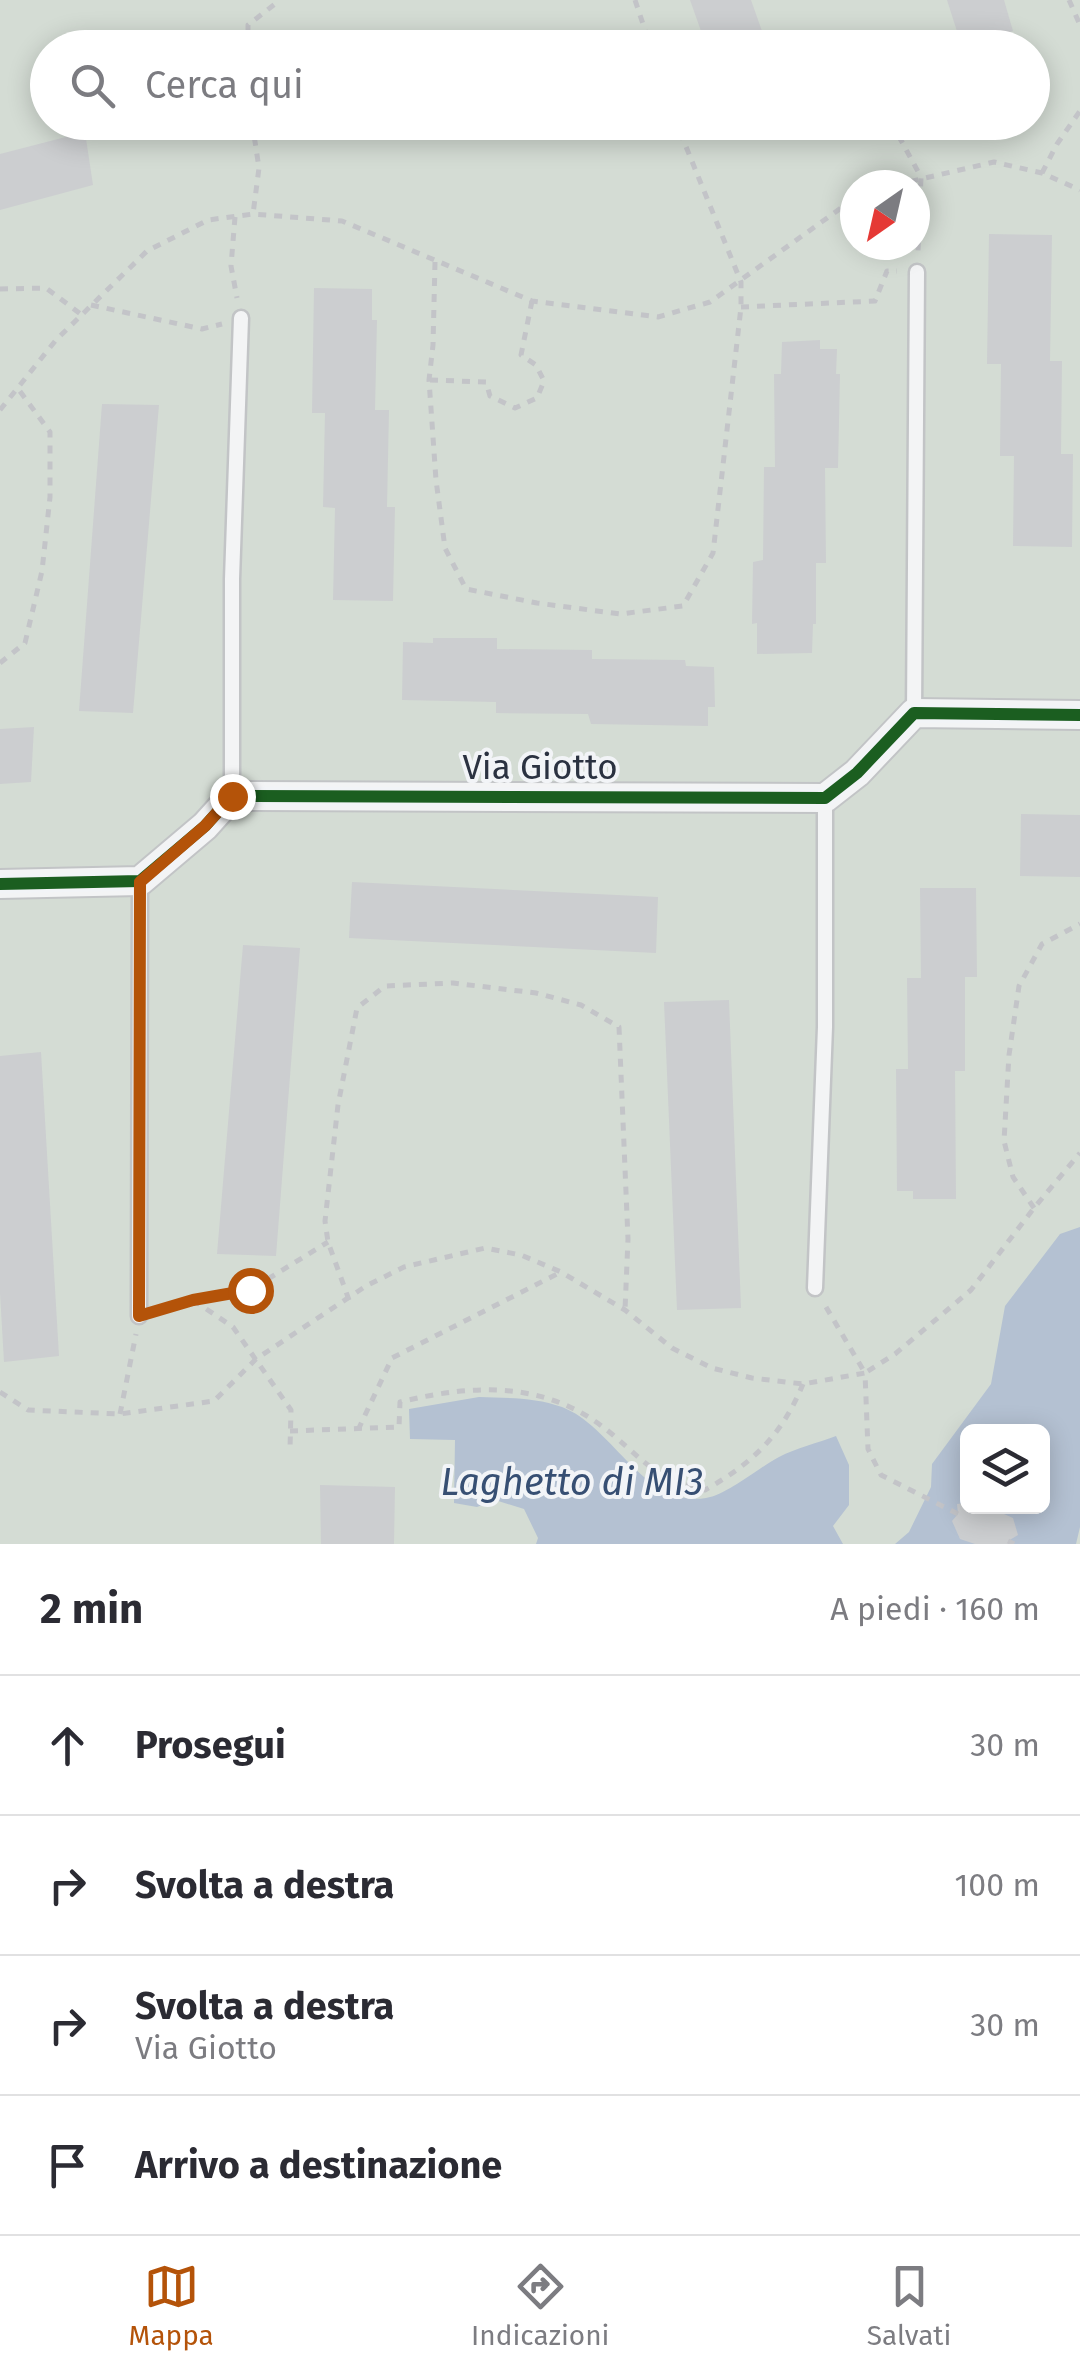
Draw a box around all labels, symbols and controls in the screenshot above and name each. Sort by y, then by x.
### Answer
search box [30,30,1050,140]
icon: search [65,58,120,113]
text: Cerca qui [145,62,304,108]
north arrow [840,170,930,260]
street label: Via Giotto [462,746,618,788]
route end [210,774,256,820]
route start [228,1268,274,1314]
map controls [960,1424,1050,1514]
button: layers [960,1424,1050,1514]
water label: Laghetto di MI3 [440,1459,704,1505]
text: 2 min [40,1584,143,1634]
text: A piedi · 160 m [830,1590,1040,1628]
icon: ahead [40,1718,95,1773]
text: Prosegui [135,1722,286,1768]
text: 30 m [970,1726,1040,1764]
icon: right [40,1858,95,1913]
text: Svolta a destra [135,1862,394,1908]
text: 100 m [955,1866,1040,1904]
text: Svolta a destra [135,1983,394,2029]
icon: right [40,1998,95,2053]
text: 30 m [970,2006,1040,2044]
text: Via Giotto [135,2029,277,2067]
icon: arrive [40,2138,95,2193]
text: Arrivo a destinazione [135,2142,502,2188]
tab: Mappa [129,2259,214,2352]
tab: Indicazioni [471,2259,609,2352]
tab: Salvati [867,2259,951,2352]

